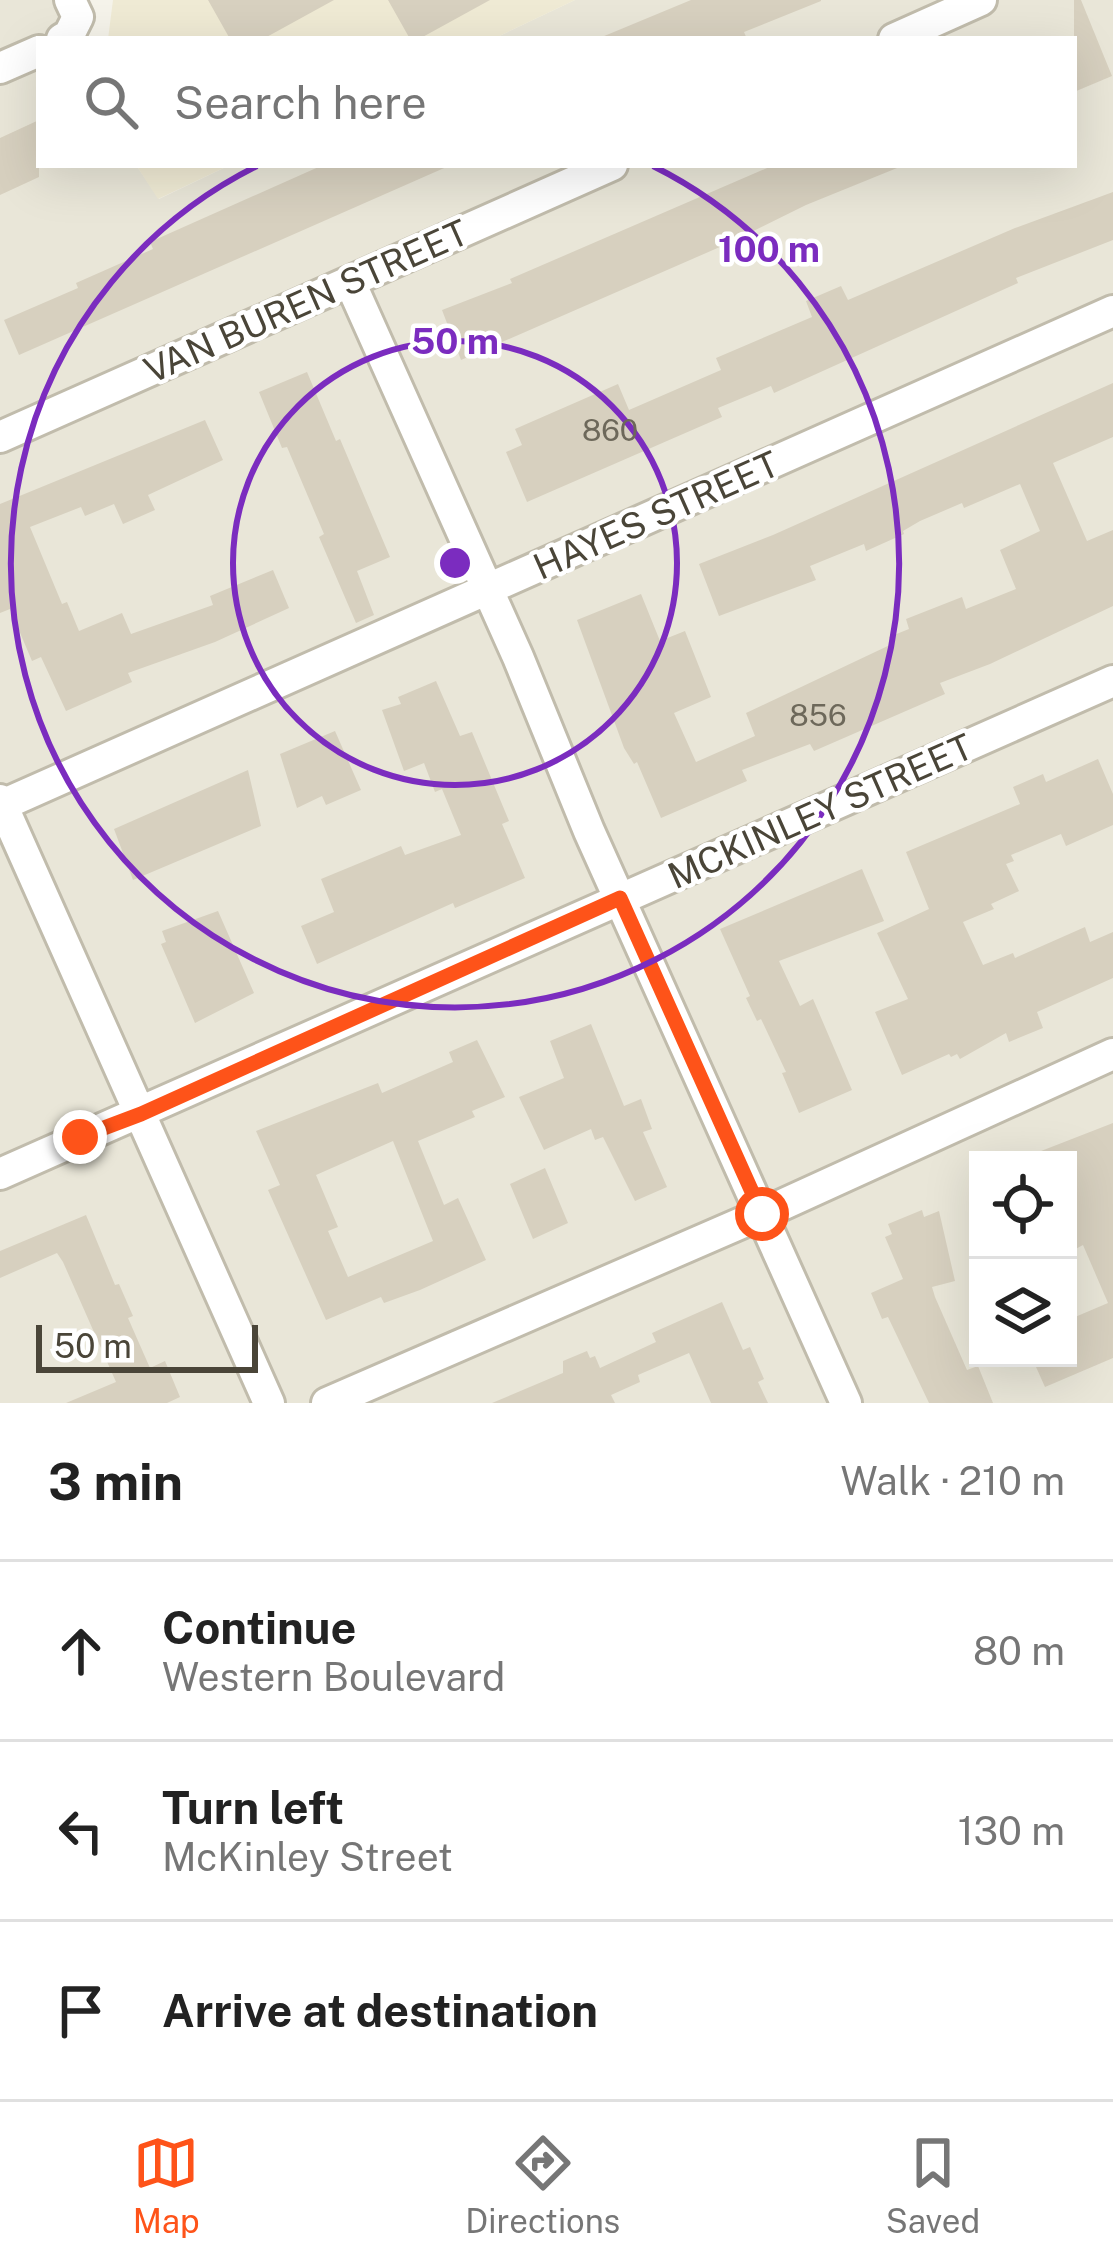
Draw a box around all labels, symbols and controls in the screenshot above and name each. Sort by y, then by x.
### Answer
search box [36,36,1077,168]
icon: search [78,69,144,135]
text: Search here [174,76,427,129]
street label: VAN BUREN STREET [138,211,474,391]
text: 100 m [718,228,820,270]
text: 50 m [411,320,499,362]
house number: 860 [582,412,638,448]
street label: HAYES STREET [527,442,785,588]
centre of rings [434,542,476,584]
house number: 856 [789,697,847,733]
street label: MCKINLEY STREET [661,725,979,897]
route end [53,1110,107,1164]
map controls [969,1151,1077,1367]
button: locate [969,1151,1077,1259]
route start [735,1187,789,1241]
button: layers [969,1259,1077,1367]
scale bar [36,1319,258,1372]
text: 50 m [54,1327,132,1365]
text: 3 min [48,1452,183,1511]
text: Walk · 210 m [841,1458,1065,1504]
text: Continue [162,1601,356,1654]
icon: ahead [48,1618,114,1684]
text: 80 m [973,1628,1065,1674]
text: Western Boulevard [162,1654,505,1700]
text: Turn left [162,1781,344,1834]
icon: left [48,1798,114,1864]
text: 130 m [958,1808,1065,1854]
text: McKinley Street [162,1834,453,1880]
icon: arrive [48,1978,114,2044]
text: Arrive at destination [162,1984,598,2037]
tab: Map [133,2130,200,2240]
tab: Directions [465,2130,620,2240]
tab: Saved [886,2130,980,2240]

